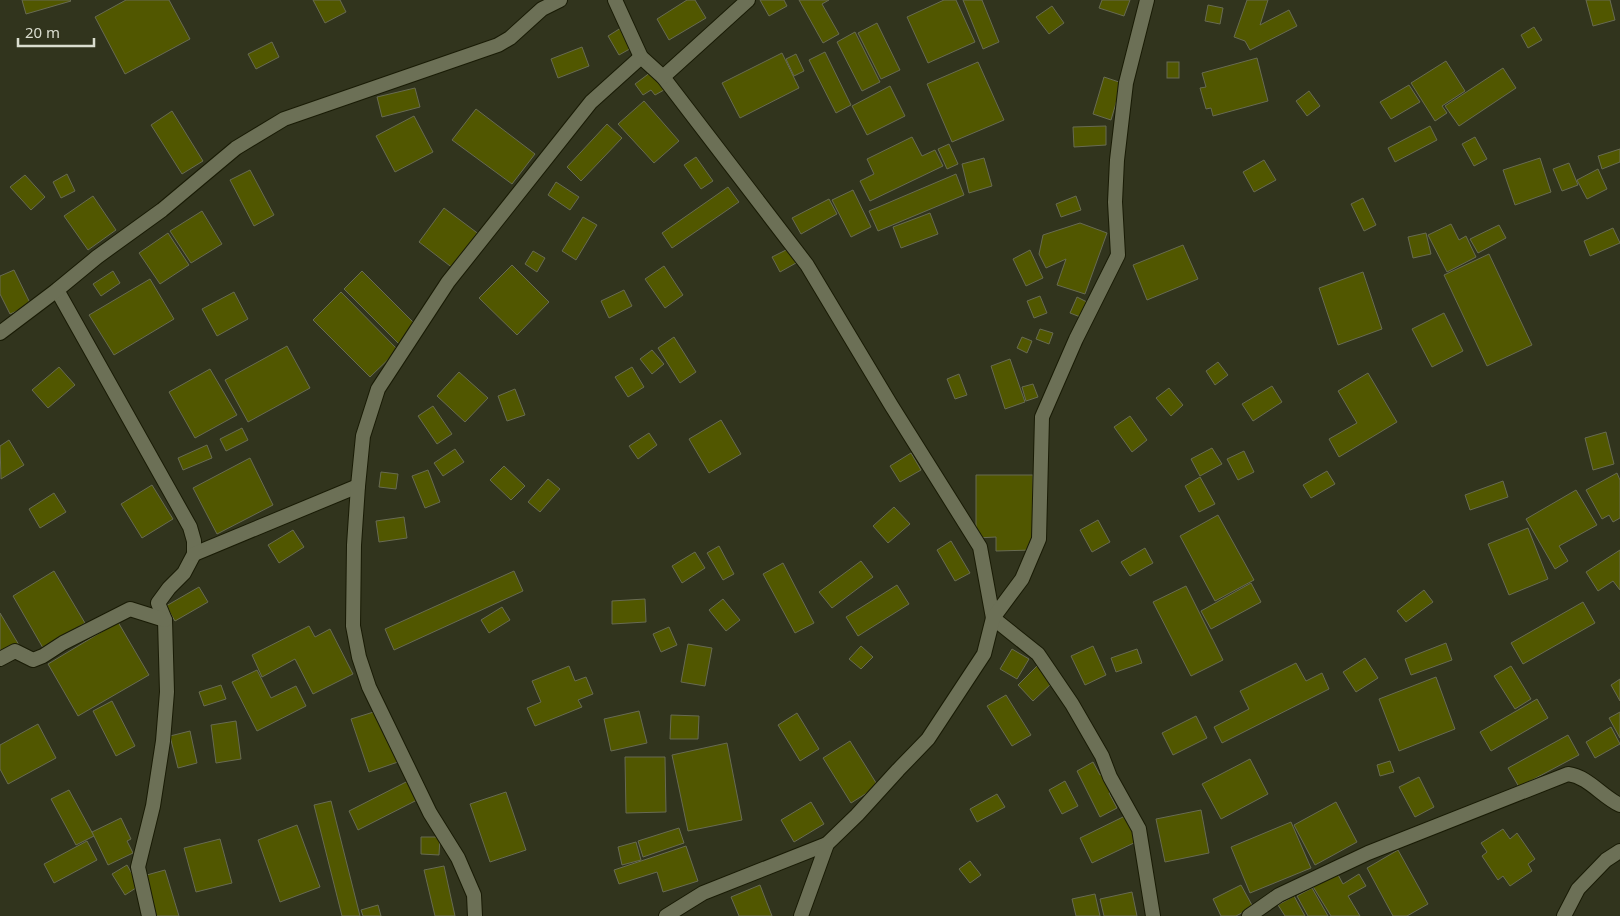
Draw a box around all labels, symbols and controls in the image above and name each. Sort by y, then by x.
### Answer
scale bar [18,15,94,47]
text: 20 m [25,22,60,42]

